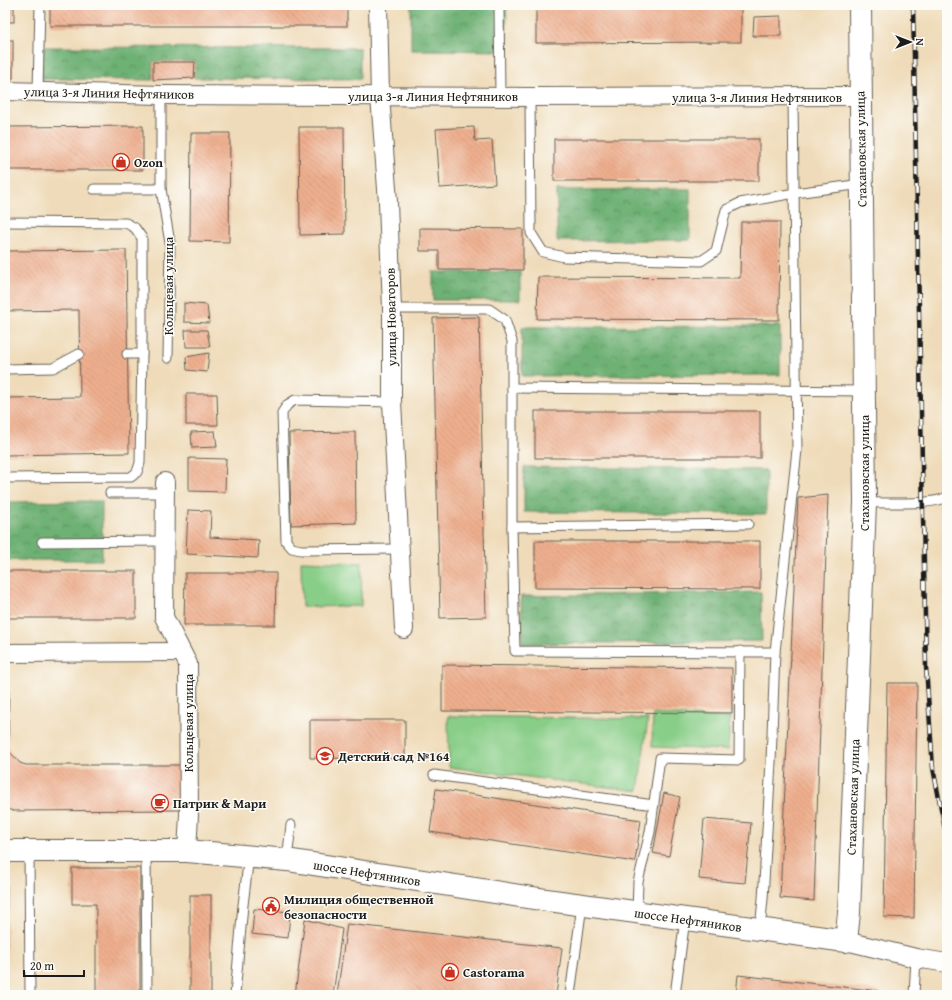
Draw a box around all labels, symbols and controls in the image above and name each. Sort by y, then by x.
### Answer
north arrow [890,22,930,62]
text: N [912,38,928,46]
street label: улица 3-я Линия Нефтяников [23,82,194,104]
street label: улица 3-я Линия Нефтяников [347,87,518,106]
street label: улица 3-я Линия Нефтяников [671,88,842,107]
street label: Стахановская улица [850,90,872,207]
shop icon: Ozon [111,152,131,172]
place label: Ozon [134,153,163,172]
street label: Кольцевая улица [159,236,178,335]
street label: улица Новаторов [381,268,401,367]
street label: Стахановская улица [855,414,874,531]
street label: Кольцевая улица [179,673,198,772]
street label: Стахановская улица [841,738,865,855]
school or university icon: Детский сад №164 [315,746,335,766]
place label: Детский сад №164 [337,747,450,766]
cafe icon: Патрик & Мари [150,793,170,813]
place label: Патрик & Мари [173,794,266,813]
street label: шоссе Нефтяников [312,855,422,891]
place label: Милиция общественной безопасности [284,890,434,924]
public building icon: Милиция общественной безопасности [261,896,281,916]
street label: шоссе Нефтяников [633,903,743,937]
scale bar [24,952,84,978]
text: 20 m [30,957,54,974]
shop icon: Castorama [440,962,460,982]
place label: Castorama [463,963,525,982]

